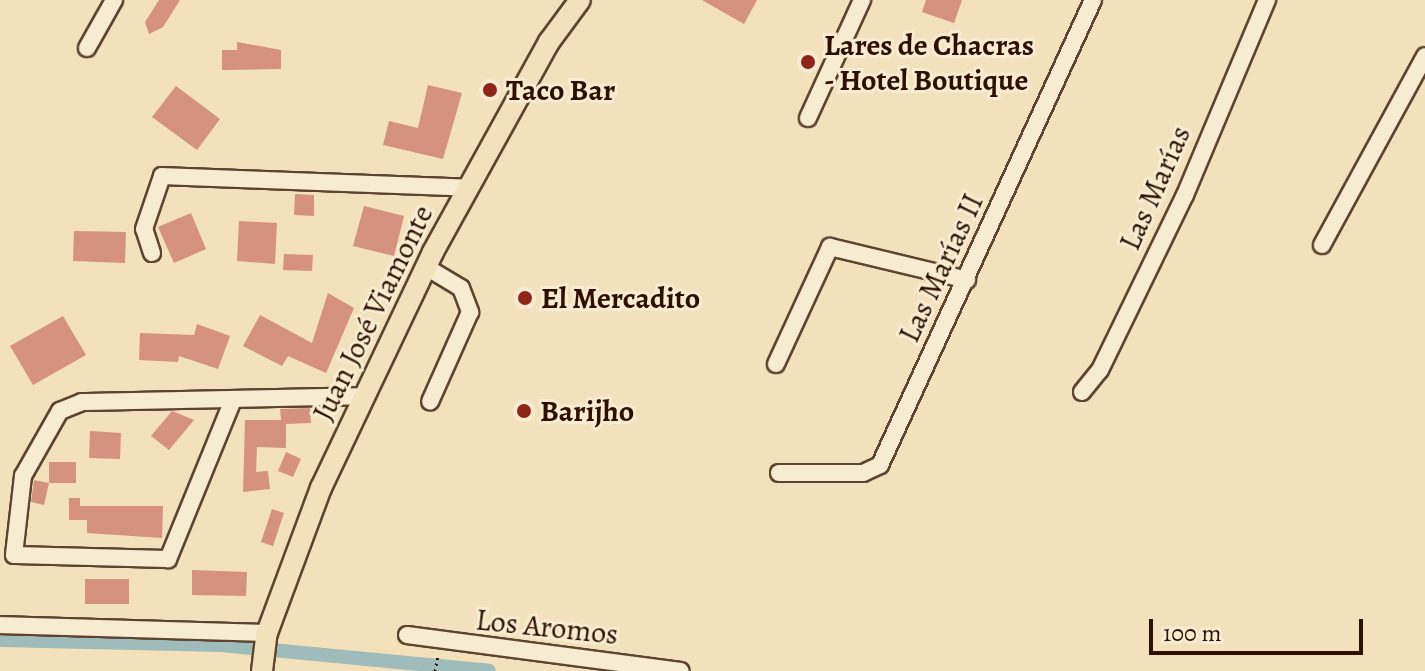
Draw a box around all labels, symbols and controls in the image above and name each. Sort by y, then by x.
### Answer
place label: Lares de Chacras - Hotel Boutique [824,27,1034,98]
marker: Lares de Chacras - Hotel Boutique [799,53,817,71]
place label: Taco Bar [506,72,615,108]
marker: Taco Bar [481,81,499,99]
street label: Las Marías [1112,120,1198,256]
street label: Las Marías II [891,188,991,348]
street label: Juan José Viamonte [305,199,441,427]
place label: El Mercadito [541,280,700,316]
marker: El Mercadito [516,289,534,307]
place label: Barijho [540,393,634,429]
marker: Barijho [515,402,533,420]
street label: Los Aromos [474,602,620,652]
scale bar [1153,603,1367,653]
text: 100 m [1163,617,1222,649]

